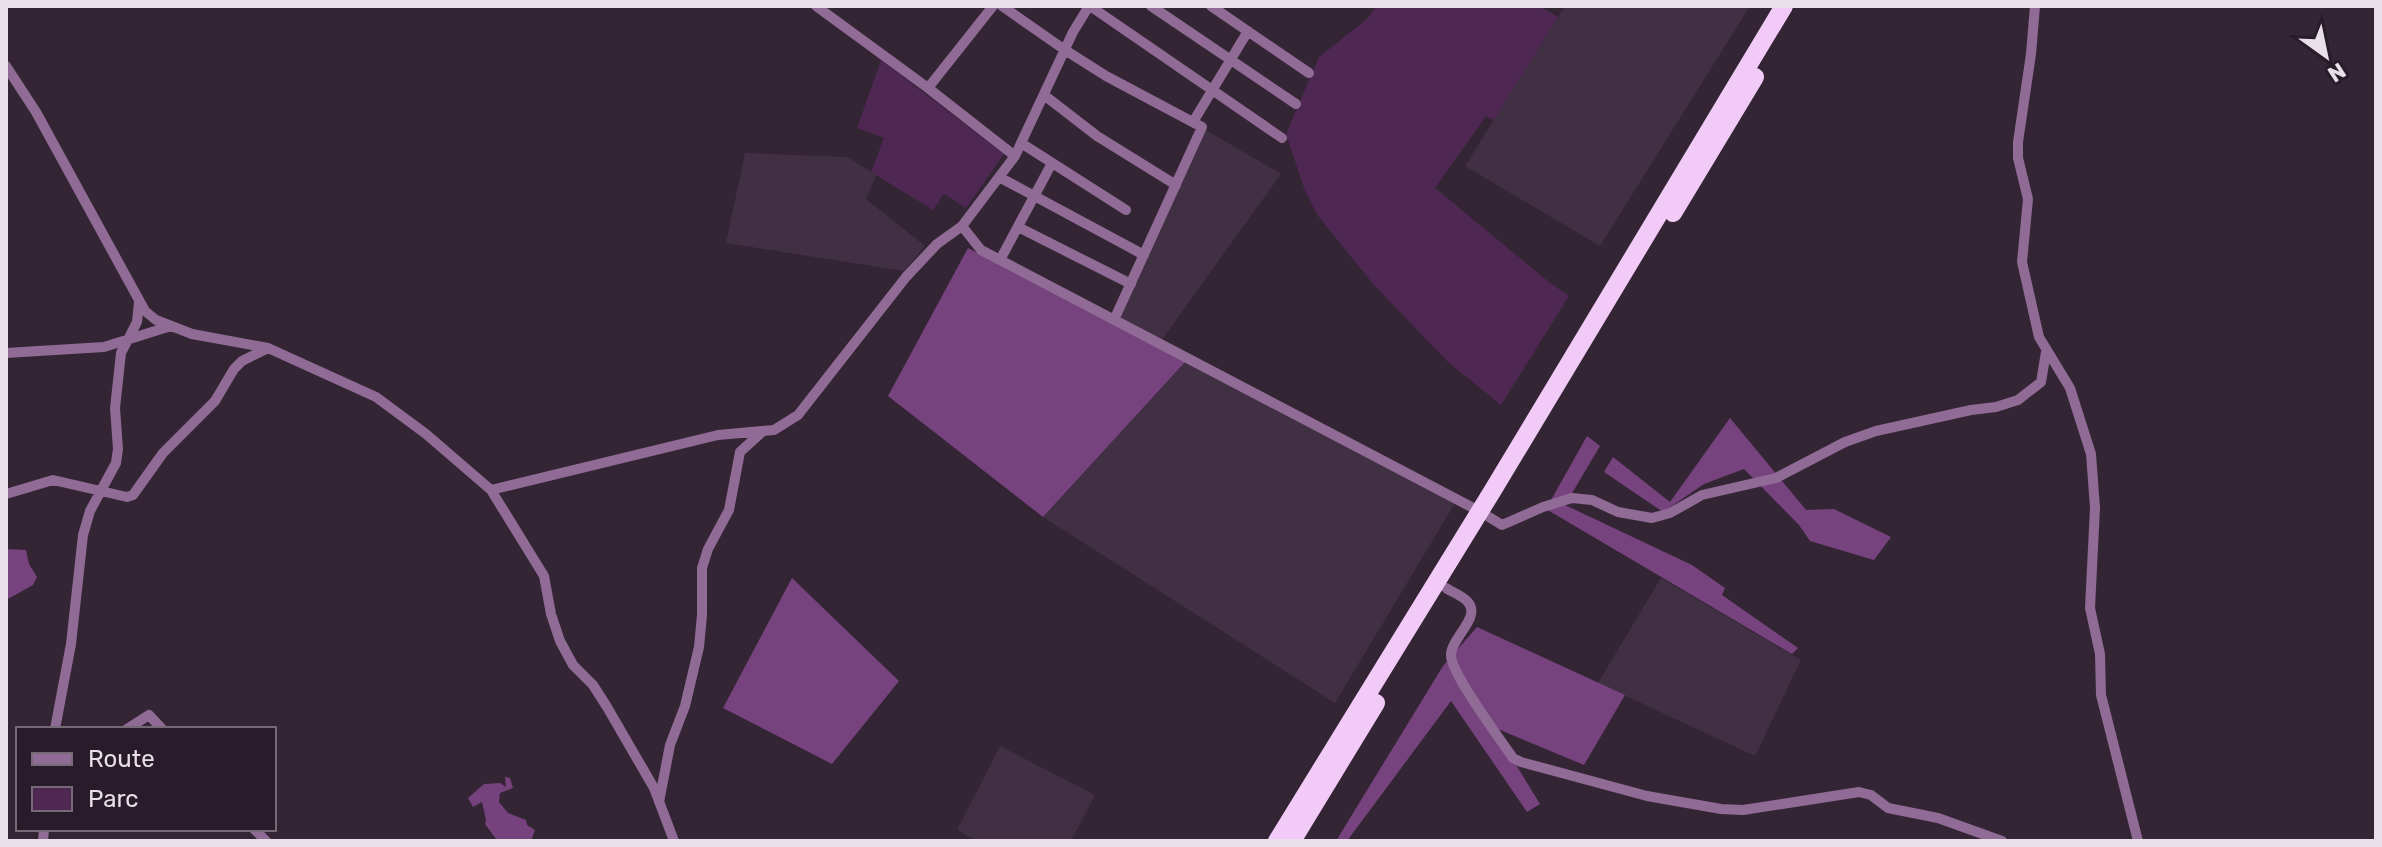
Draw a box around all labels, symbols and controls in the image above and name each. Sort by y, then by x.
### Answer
north arrow [2286,16,2366,96]
text: N [2323,57,2351,88]
legend [16,727,276,831]
text: Route [88,745,155,773]
text: Parc [88,785,139,813]

